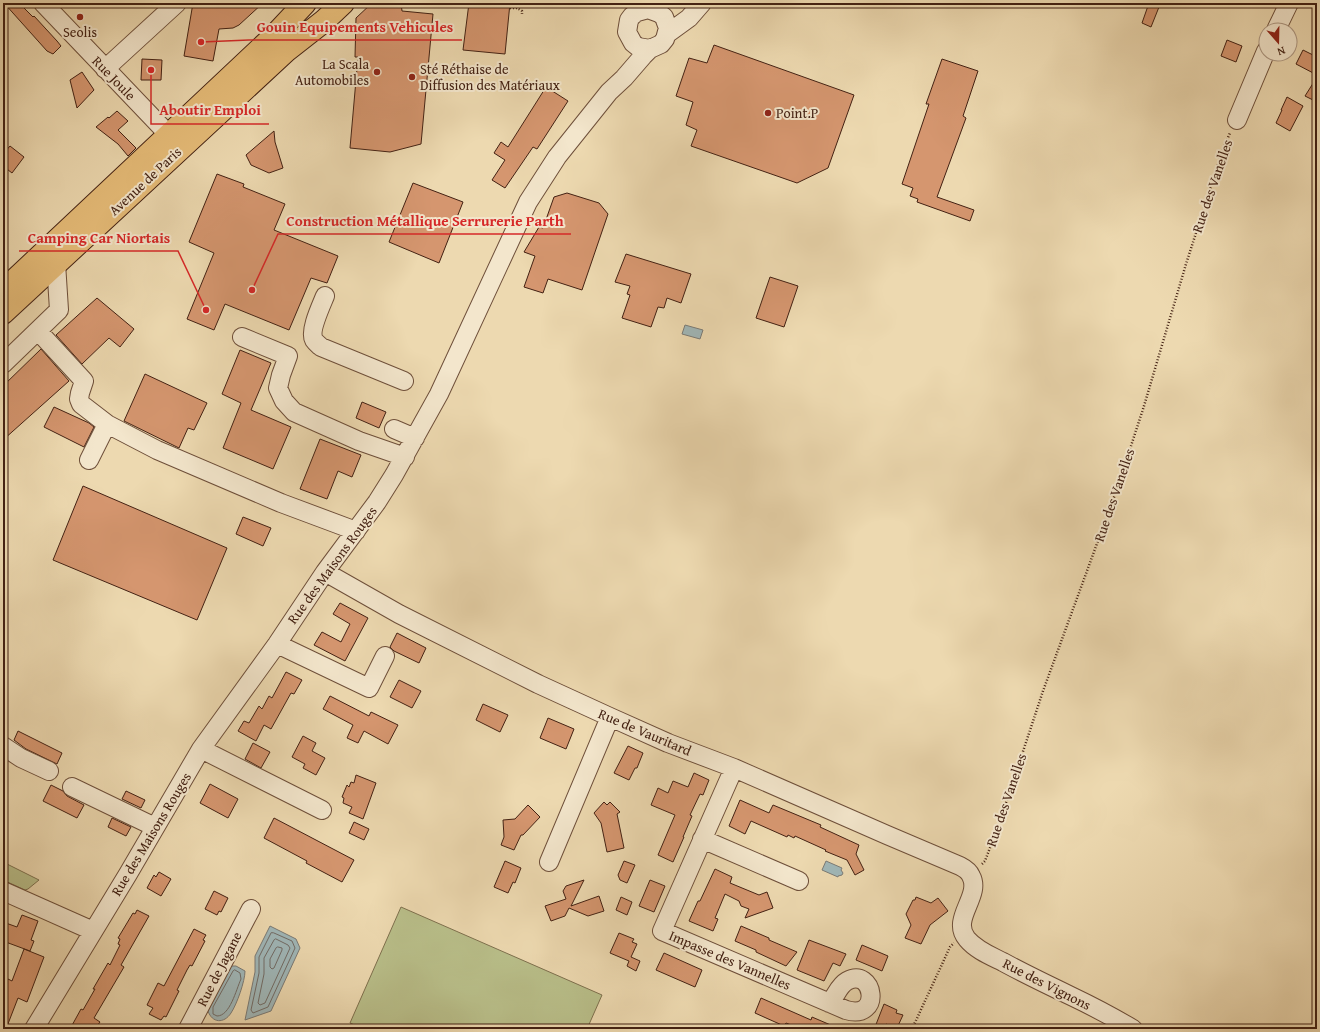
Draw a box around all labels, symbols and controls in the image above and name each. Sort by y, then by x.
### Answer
marker: Seolis [75,12,85,22]
callout: Gouin Equipements Vehicules [249,13,462,40]
text: Gouin Equipements Vehicules [257,16,453,37]
place label: Seolis [63,22,97,42]
north arrow [1258,22,1298,62]
text: N [1275,43,1288,60]
street label: Rue Joule [88,51,141,105]
place label: La Scala Automobiles [295,54,369,90]
place label: Sté Réthaise de Diffusion des Matériaux [420,59,561,95]
marker: La Scala Automobiles [372,67,382,77]
marker: Sté Réthaise de Diffusion des Matériaux [407,72,417,82]
callout: Aboutir Emploi [151,97,269,124]
text: Aboutir Emploi [159,99,261,120]
place label: Point.P [776,103,818,123]
marker: Point.P [763,108,773,118]
street label: Rue des Vanelles [1187,137,1237,235]
street label: Avenue de Paris [104,142,186,220]
callout: Construction Métallique Serrurerie Parth [278,207,571,234]
text: Construction Métallique Serrurerie Parth [286,210,564,231]
callout: Camping Car Niortais [19,224,178,251]
text: Camping Car Niortais [28,227,170,248]
street label: Rue des Vanelles [1089,446,1139,544]
street label: Rue des Maisons Rouges [282,502,382,628]
street label: Rue de Vauritard [595,703,695,761]
street label: Rue des Vanelles [981,751,1031,849]
street label: Rue des Maisons Rouges [106,768,196,900]
street label: Impasse des Vannelles [666,925,794,995]
street label: Rue de Jagane [192,928,247,1010]
street label: Rue des Vignons [999,953,1095,1015]

